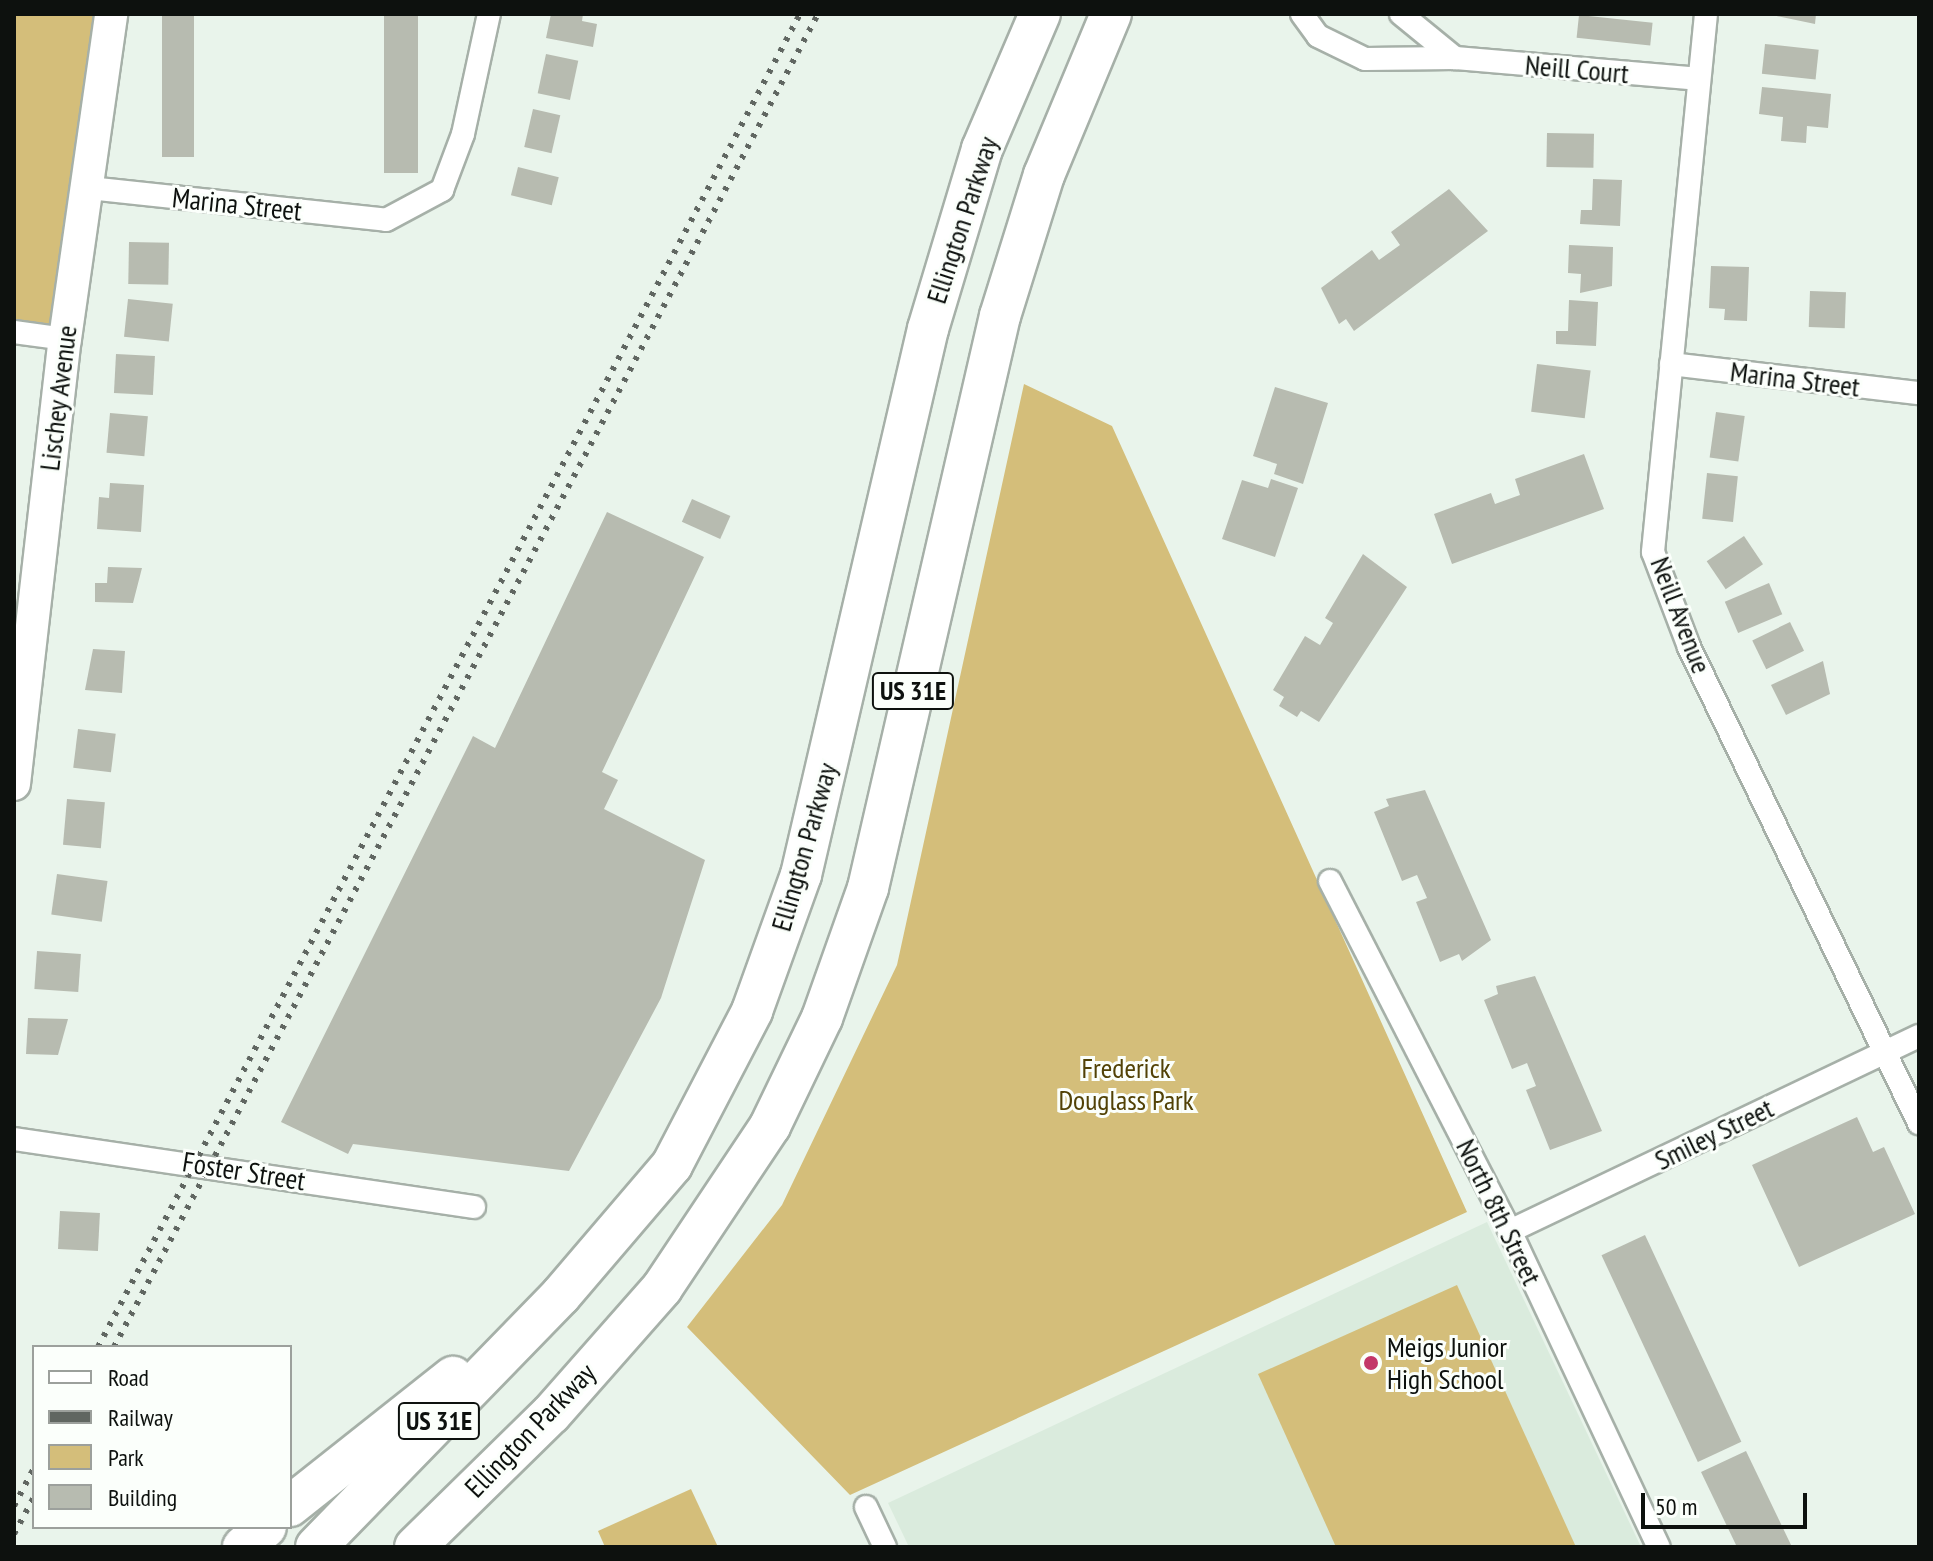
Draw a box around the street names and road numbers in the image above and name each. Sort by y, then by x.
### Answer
street label: Neill Court [1524,48,1630,90]
street label: Ellington Parkway [919,132,1005,308]
street label: Marina Street [171,180,303,228]
street label: Lischey Avenue [32,323,84,473]
street label: Marina Street [1728,354,1862,404]
street label: Neill Avenue [1643,552,1719,678]
road number: US 31E [871,669,955,713]
street label: Ellington Parkway [764,759,844,935]
street label: Smiley Street [1649,1091,1779,1177]
street label: North 8th Street [1449,1134,1549,1290]
street label: Foster Street [180,1145,308,1197]
street label: Ellington Parkway [458,1356,602,1504]
road number: US 31E [397,1399,481,1443]

